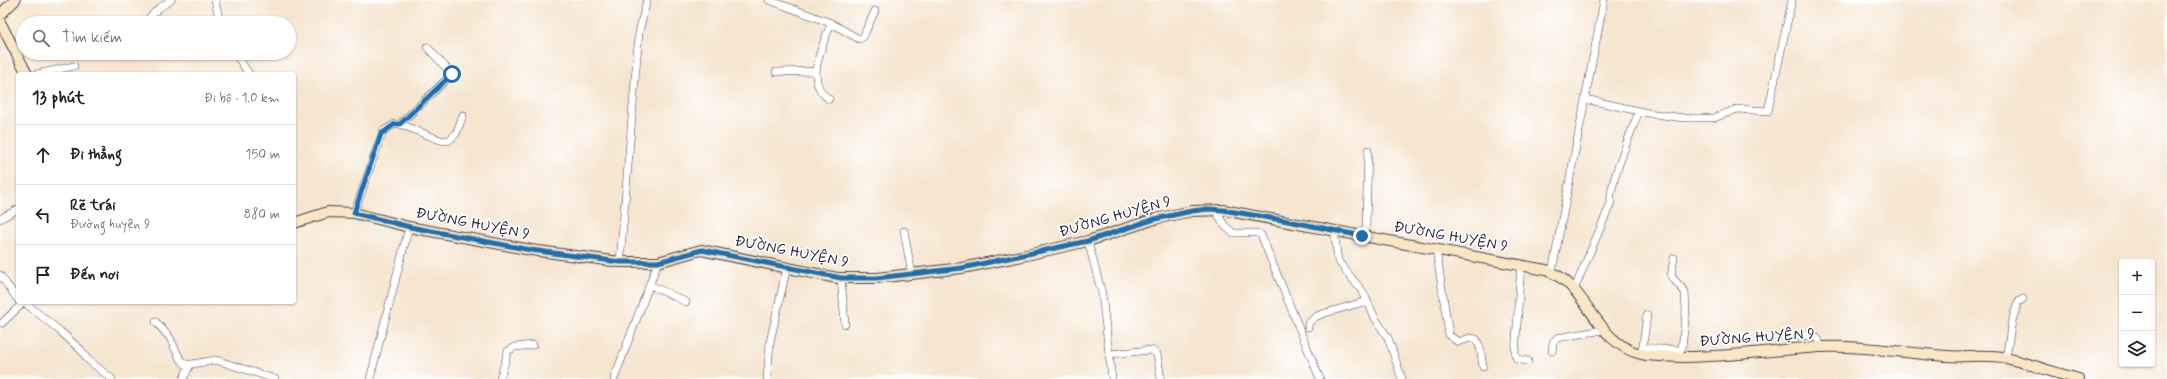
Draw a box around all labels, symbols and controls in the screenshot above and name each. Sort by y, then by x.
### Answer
search box [16,16,296,60]
icon: search [30,27,52,49]
text: Tìm kiếm [62,28,122,48]
route start [443,65,461,83]
text: 13 phút [32,87,85,109]
text: Đi bộ · 1.0 km [204,90,280,107]
icon: ahead [32,144,54,166]
text: Đi thẳng [70,145,122,165]
text: 150 m [246,146,280,163]
street label: ĐƯỜNG HUYỆN 9 [1057,190,1174,242]
text: Rẽ trái [70,196,116,216]
street label: ĐƯỜNG HUYỆN 9 [414,202,532,245]
icon: left [32,204,54,226]
text: 880 m [244,206,280,223]
text: Đường huyện 9 [70,216,150,233]
street label: ĐƯỜNG HUYỆN 9 [1392,216,1510,257]
route end [1353,227,1371,245]
street label: ĐƯỜNG HUYỆN 9 [733,230,851,273]
map controls [2119,259,2155,367]
button: + [2119,259,2155,295]
icon: arrive [32,264,54,286]
text: Đến nơi [70,265,119,285]
button: − [2119,295,2155,331]
street label: ĐƯỜNG HUYỆN 9 [1699,323,1815,352]
button: layers [2119,331,2155,367]

